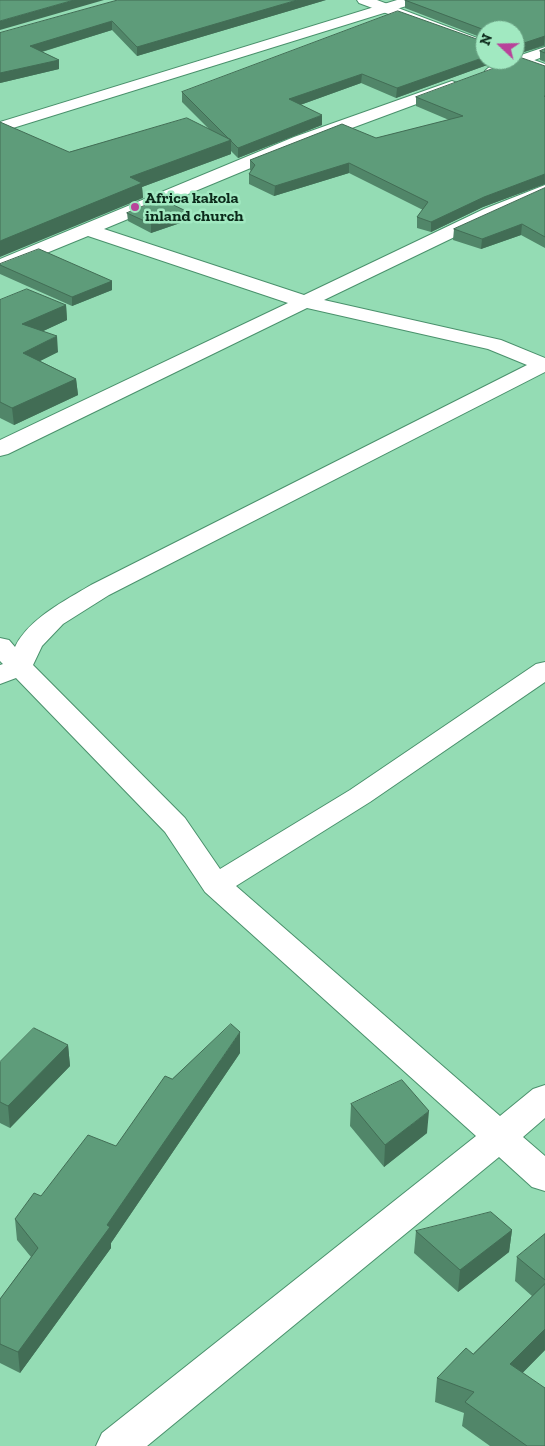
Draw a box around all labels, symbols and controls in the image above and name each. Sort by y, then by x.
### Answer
north arrow [475,20,525,70]
text: N [477,32,496,48]
place label: Africa kakola inland church [145,188,244,226]
marker: Africa kakola inland church [129,201,141,213]

